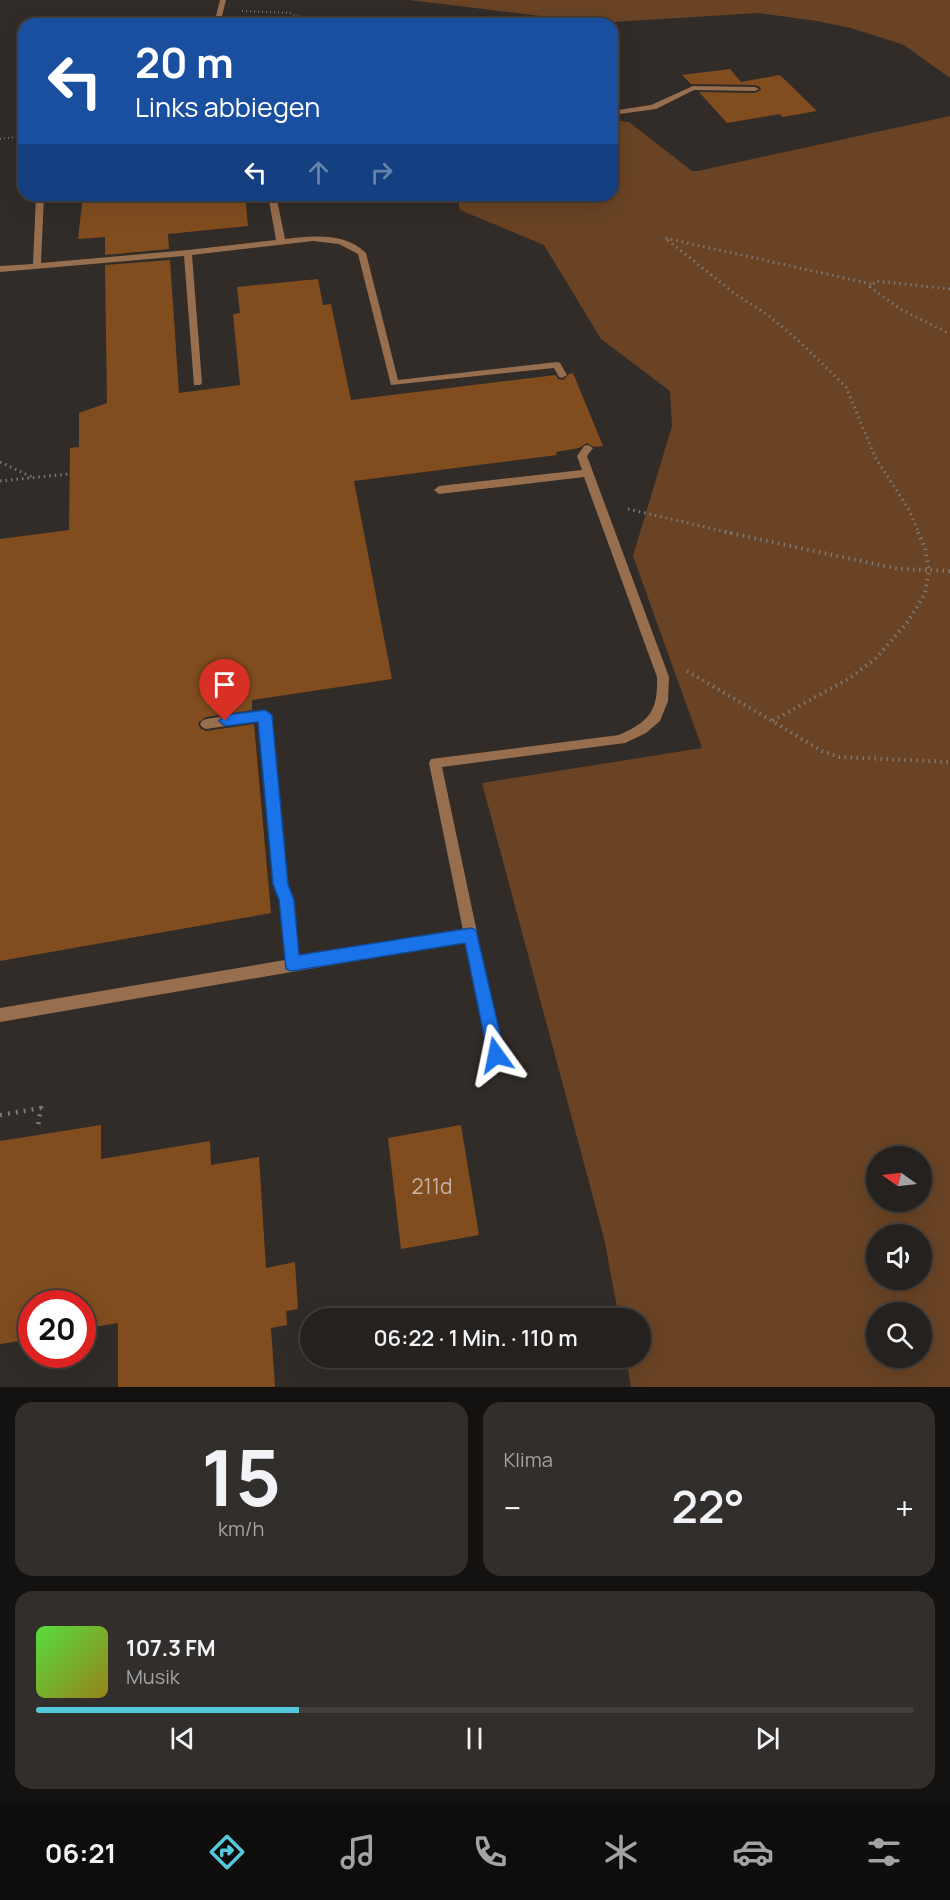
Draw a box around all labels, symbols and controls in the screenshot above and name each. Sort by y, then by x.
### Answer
text: 20 m [135,33,234,91]
icon: left [36,42,114,120]
text: Links abbiegen [135,88,320,125]
icon: left [239,156,272,189]
icon: ahead [302,156,335,189]
icon: right [365,156,398,189]
pin [199,659,250,721]
icon: arrive [208,668,241,701]
position arrow [464,1023,528,1087]
north arrow [866,1146,932,1212]
map controls [866,1146,932,1368]
house number: 211d [412,1172,452,1200]
button: sound [866,1224,932,1290]
speed limit sign: 20 [18,1290,96,1368]
button: search [866,1302,932,1368]
text: 06:22 · 1 Min. · 110 m [373,1323,578,1353]
text: 15 [201,1423,281,1529]
text: Klima [504,1446,553,1473]
text: 22° [672,1475,745,1537]
text: − [504,1485,521,1530]
text: + [895,1485,914,1530]
text: km/h [218,1515,265,1542]
text: 107.3 FM [126,1633,216,1663]
text: Musik [126,1663,180,1690]
icon: previous [166,1722,199,1755]
icon: pause [458,1722,491,1755]
icon: next [751,1722,784,1755]
icon: directions [206,1831,248,1873]
icon: music [337,1831,379,1873]
icon: phone [469,1831,511,1873]
icon: climate [600,1831,642,1873]
icon: car [732,1831,774,1873]
icon: filters [863,1831,905,1873]
text: 06:21 [45,1834,116,1871]

